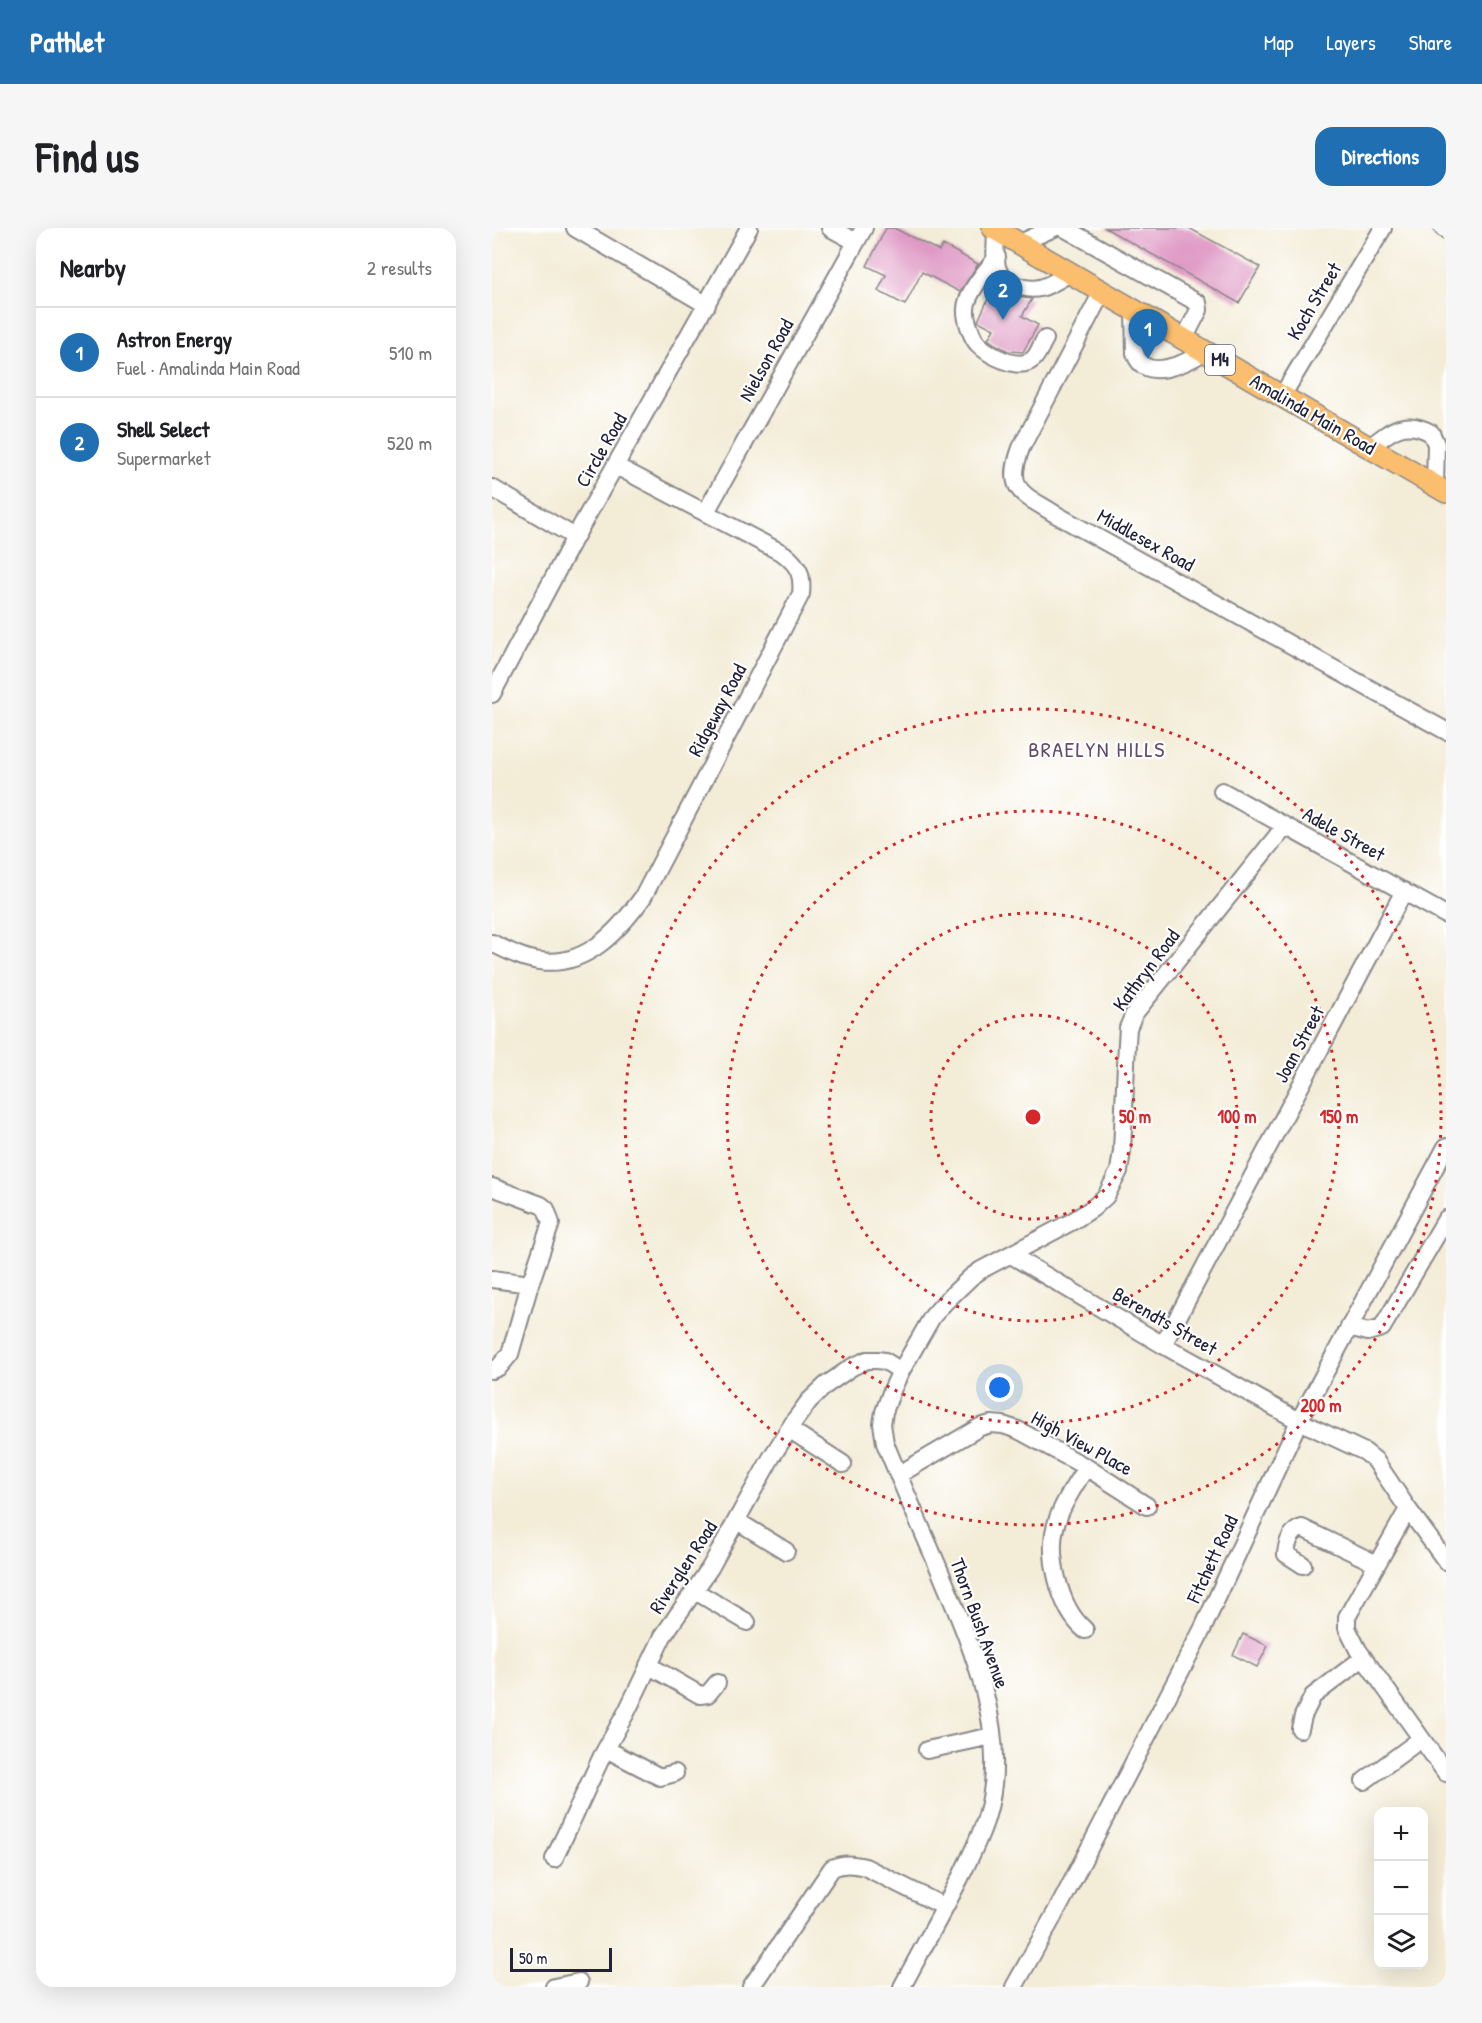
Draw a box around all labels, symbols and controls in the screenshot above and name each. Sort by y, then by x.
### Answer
text: Pathlet [30,23,104,61]
text: Map [1264,28,1293,57]
text: Layers [1326,28,1376,57]
text: Share [1409,28,1452,57]
button: Directions [1315,127,1446,186]
text: Find us [36,128,139,185]
text: Nearby [60,250,126,285]
text: 2 results [367,254,432,281]
street label: Koch Street [1280,256,1348,344]
pin: 2 [984,270,1022,320]
pin: 1 [1128,310,1168,359]
street label: Nielson Road [732,313,799,406]
text: Astron Energy [117,324,232,354]
text: 1 [76,339,83,366]
text: 510 m [389,339,432,366]
road number: M4 [1205,345,1235,375]
text: Fuel · Amalinda Main Road [117,354,300,381]
street label: Amalinda Main Road [1245,367,1381,461]
street label: Circle Road [568,408,633,492]
text: Shell Select [117,414,209,444]
text: 2 [75,429,84,456]
text: 520 m [387,429,432,456]
text: Supermarket [117,444,211,471]
street label: Middlesex Road [1093,502,1200,577]
street label: Ridgeway Road [681,659,752,761]
district label: BRAELYN HILLS [1028,734,1166,764]
street label: Adele Street [1298,800,1391,868]
street label: Kathryn Road [1106,923,1185,1016]
street label: Joan Street [1267,1000,1331,1087]
text: 50 m [1119,1104,1151,1129]
text: 100 m [1217,1104,1257,1129]
text: 150 m [1320,1104,1358,1129]
centre of rings [1023,1107,1043,1127]
street label: Berendts Street [1108,1280,1223,1362]
your location [985,1373,1014,1402]
text: 200 m [1301,1393,1341,1418]
street label: High View Place [1027,1404,1138,1481]
street label: Fitchett Road [1179,1510,1244,1608]
street label: Riverglen Road [642,1515,723,1618]
street label: Thorn Bush Avenue [944,1554,1017,1692]
map controls [1374,1807,1428,1969]
button: + [1374,1807,1428,1861]
button: − [1374,1861,1428,1915]
button: layers [1374,1915,1428,1969]
scale bar [510,1945,612,1972]
text: 50 m [519,1947,548,1969]

